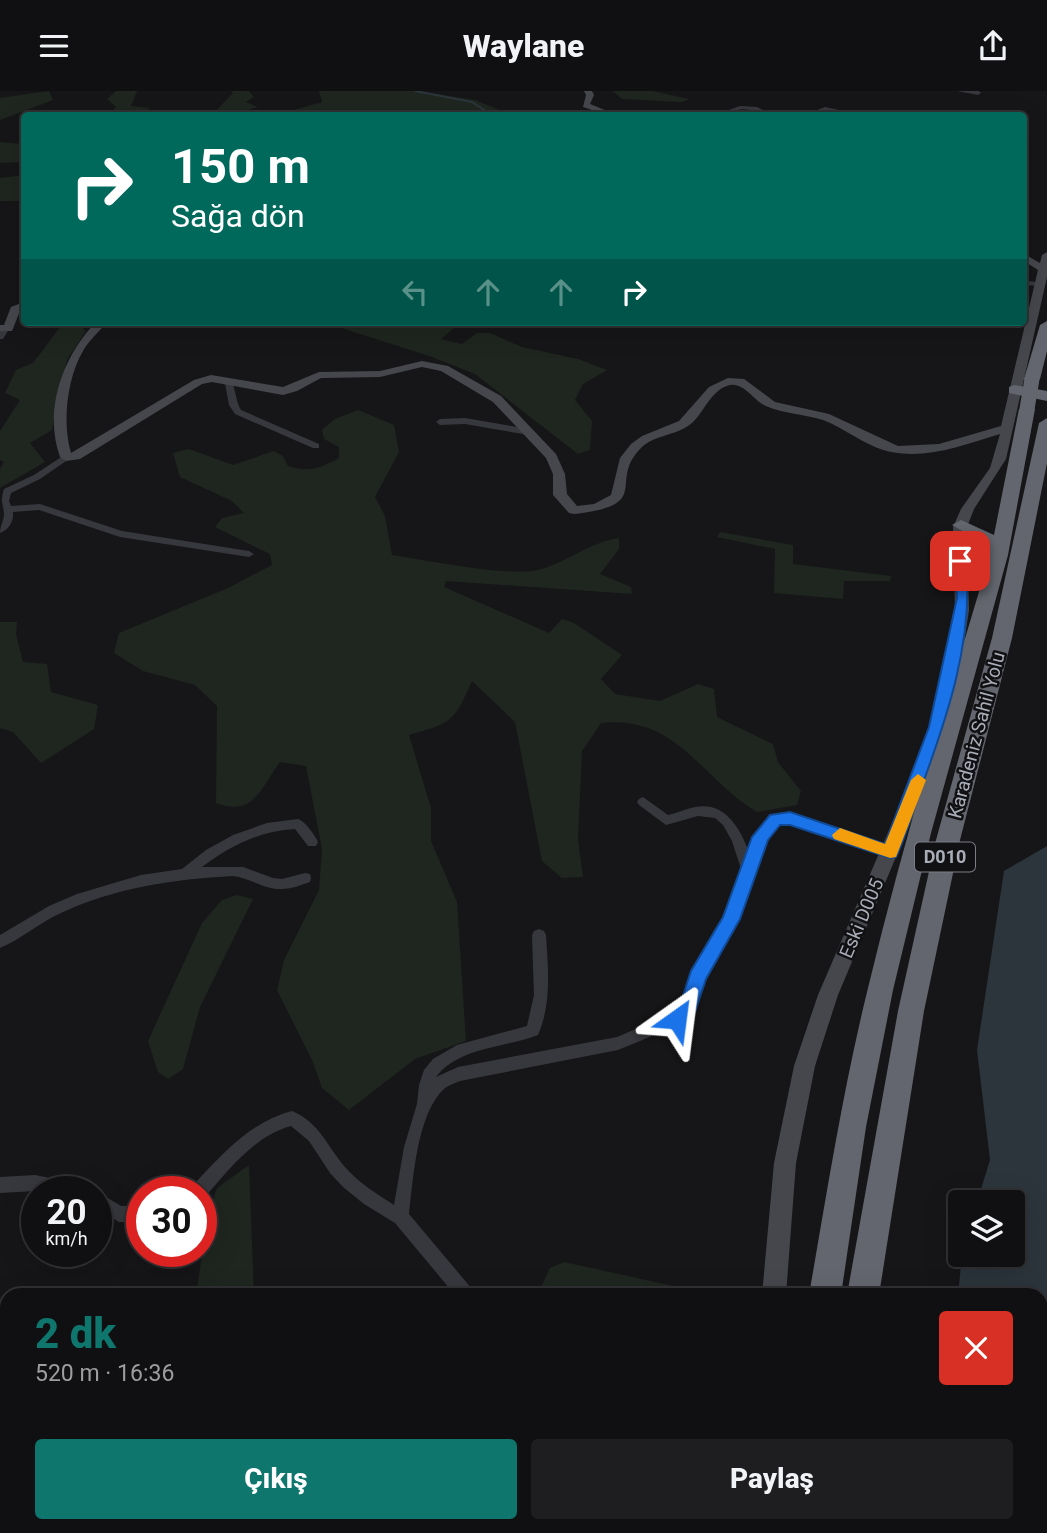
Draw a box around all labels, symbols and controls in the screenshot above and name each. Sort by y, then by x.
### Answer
icon: menu [35,27,73,65]
text: Waylane [463,27,584,65]
icon: share [974,27,1012,65]
text: 150 m [171,138,310,195]
icon: right [56,140,147,231]
text: Sağa dön [171,197,305,235]
icon: left [396,273,434,311]
icon: ahead [469,273,507,311]
icon: ahead [542,273,580,311]
icon: right [615,273,653,311]
pin [930,531,990,591]
icon: arrive [941,542,979,580]
street label: Karadeniz Sahil Yolu [943,649,1010,821]
road number: D010 [915,843,975,871]
street label: Eski D005 [834,875,888,961]
position arrow [640,982,714,1056]
speed limit sign: 30 [126,1176,217,1267]
map controls [948,1190,1025,1267]
button: layers [948,1190,1025,1267]
text: 20 [46,1192,87,1233]
text: km/h [45,1228,88,1249]
text: 2 dk [35,1309,116,1358]
button: close [939,1311,1013,1385]
text: 520 m · 16:36 [35,1360,174,1387]
button: Çıkış [35,1439,517,1519]
button: Paylaş [531,1439,1013,1519]

